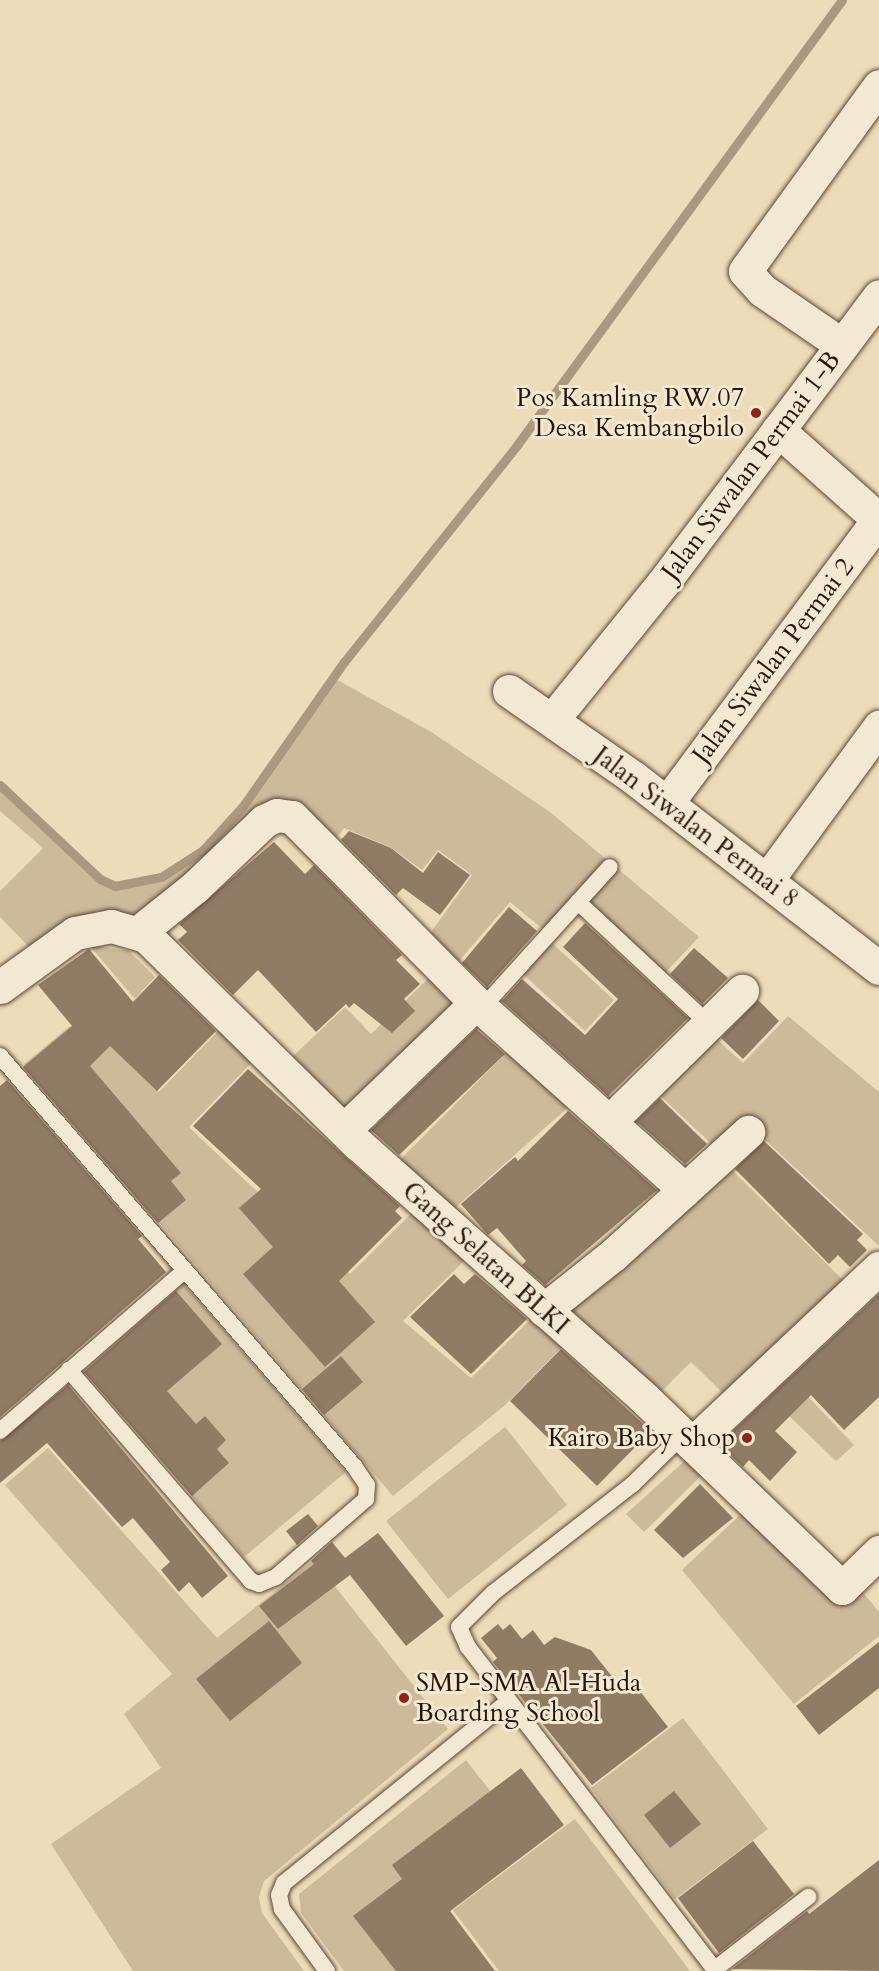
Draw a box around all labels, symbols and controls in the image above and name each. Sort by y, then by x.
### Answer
street label: Jalan Siwalan Permai 1-B [655,345,847,587]
place label: Pos Kamling RW.07 Desa Kembangbilo [516,382,744,443]
marker: Pos Kamling RW.07 Desa Kembangbilo [749,406,763,420]
street label: Jalan Siwalan Permai 2 [686,552,860,770]
street label: Jalan Siwalan Permai 8 [587,740,805,914]
street label: Gang Selatan BLKI [396,1175,576,1341]
place label: Kairo Baby Shop [548,1422,735,1454]
marker: Kairo Baby Shop [740,1431,754,1445]
place label: SMP-SMA Al-Huda Boarding School [416,1667,641,1728]
marker: SMP-SMA Al-Huda Boarding School [397,1691,411,1705]

